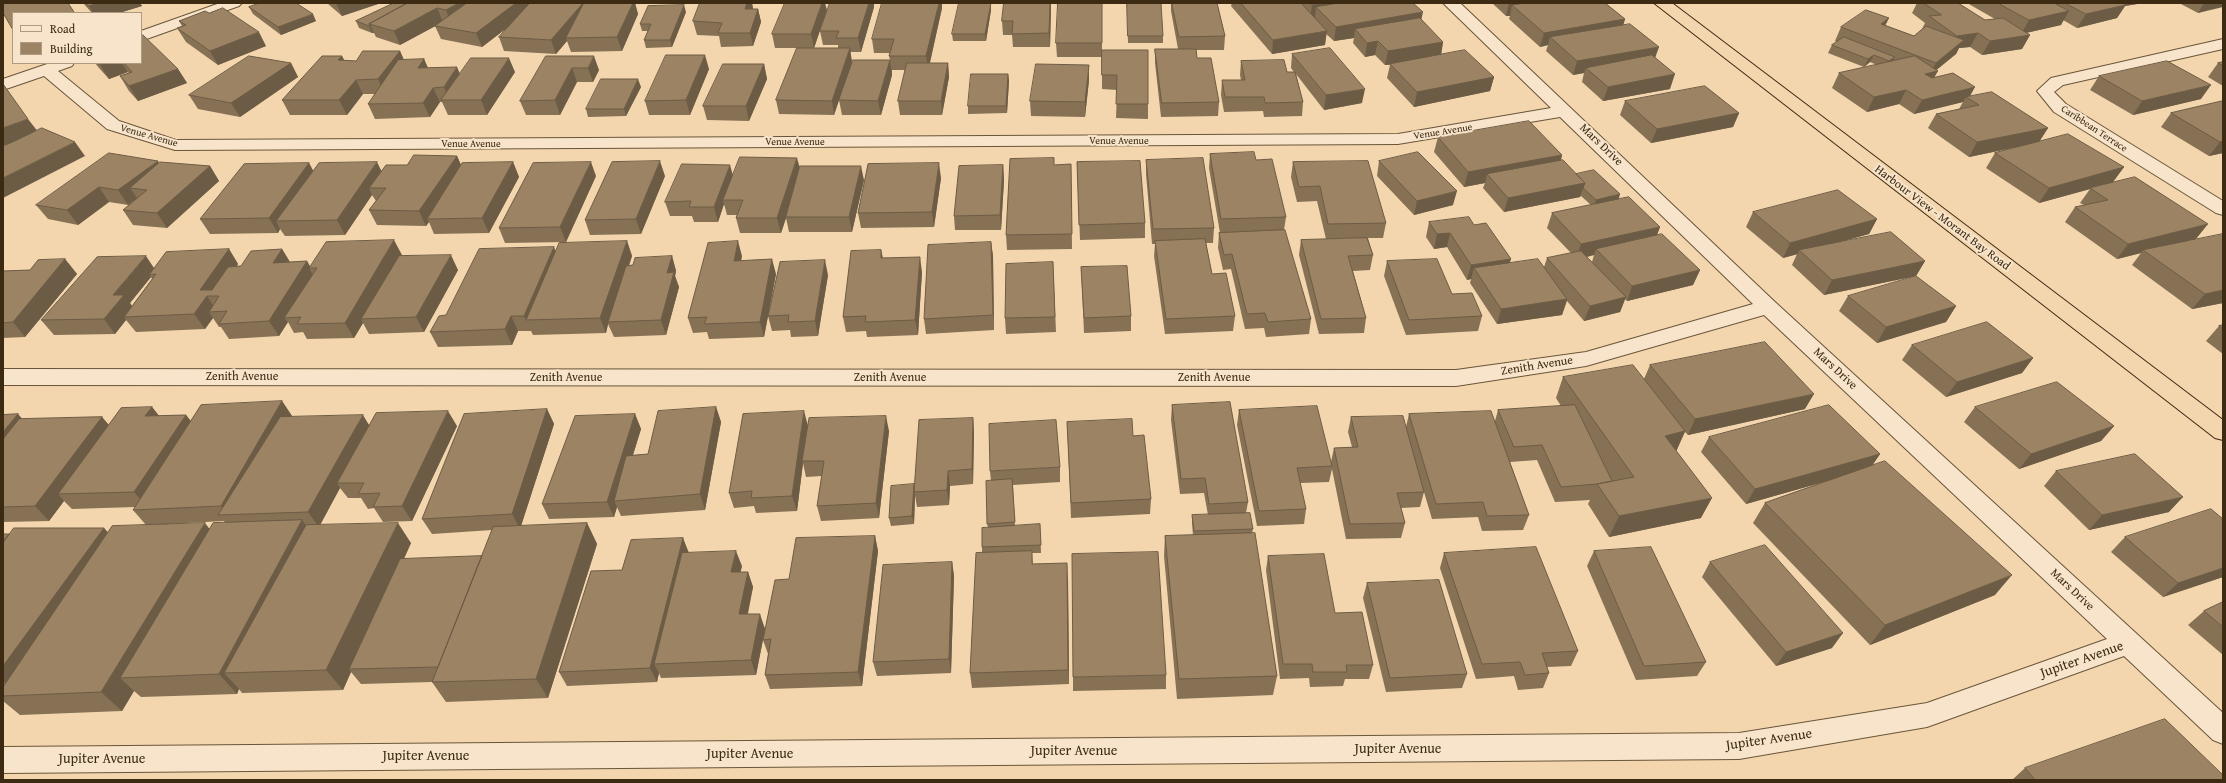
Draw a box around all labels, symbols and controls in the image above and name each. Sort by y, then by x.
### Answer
legend [12,12,142,64]
text: Road [50,20,75,37]
text: Building [50,40,93,57]
street label: Caribbean Terrace [2059,103,2129,155]
street label: Venue Avenue [1413,121,1473,143]
street label: Mars Drive [1576,121,1626,169]
street label: Venue Avenue [119,122,179,150]
street label: Venue Avenue [1089,135,1149,147]
street label: Venue Avenue [765,136,825,148]
street label: Venue Avenue [441,138,501,150]
street label: Harbour View - Morant Bay Road [1871,162,2013,274]
street label: Mars Drive [1810,345,1860,393]
street label: Zenith Avenue [1500,353,1574,379]
street label: Zenith Avenue [206,370,278,384]
street label: Zenith Avenue [530,371,602,385]
street label: Zenith Avenue [854,371,926,385]
street label: Zenith Avenue [1178,371,1250,385]
street label: Mars Drive [2047,566,2097,614]
street label: Jupiter Avenue [2038,638,2126,682]
street label: Jupiter Avenue [1725,726,1813,754]
street label: Jupiter Avenue [1355,741,1441,757]
street label: Jupiter Avenue [1031,743,1117,759]
street label: Jupiter Avenue [707,746,793,762]
street label: Jupiter Avenue [383,748,469,764]
street label: Jupiter Avenue [59,751,145,767]

